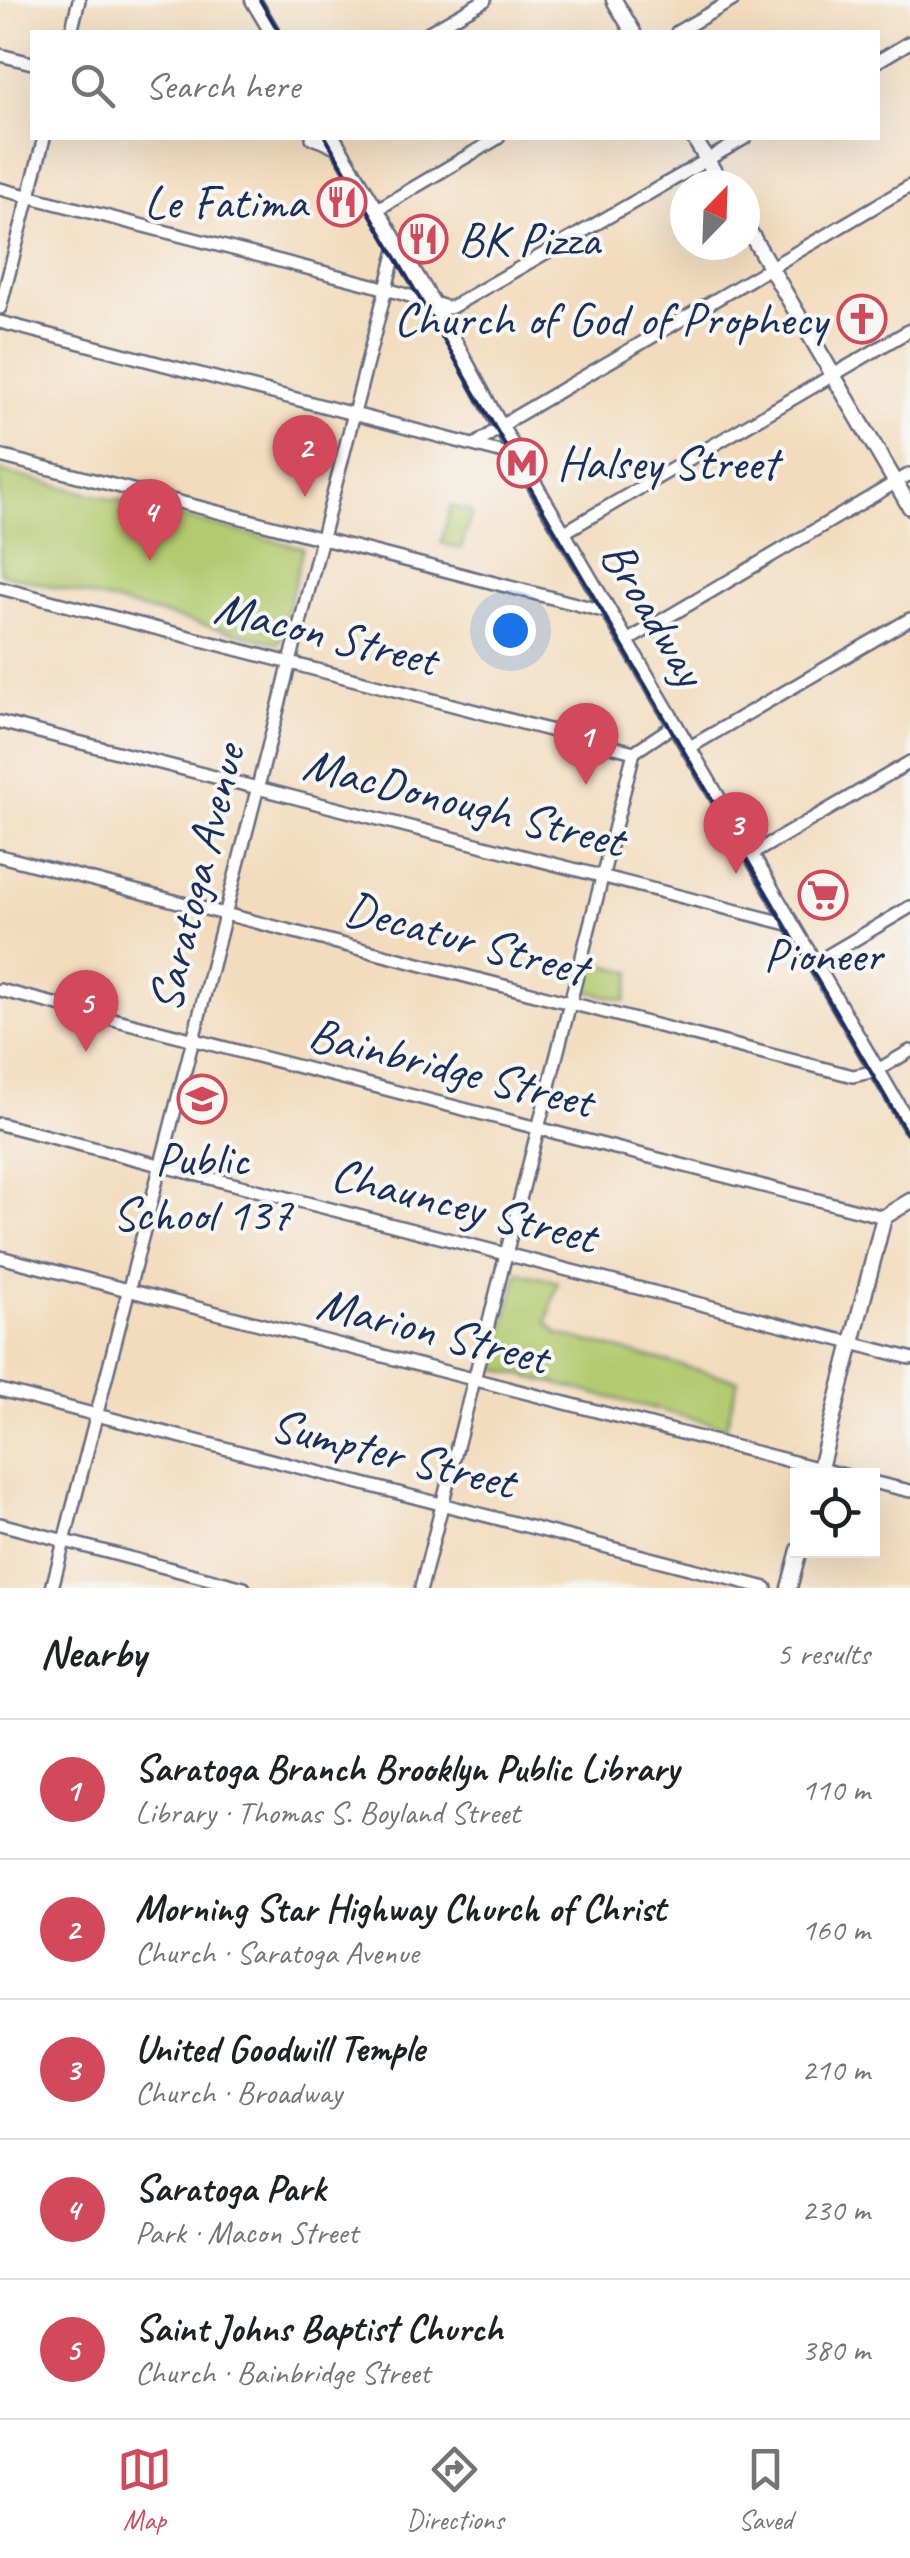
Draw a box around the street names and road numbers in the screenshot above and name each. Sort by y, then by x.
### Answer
street label: Broadway [588,530,722,699]
street label: Macon Street [209,577,447,690]
street label: MacDonough Street [298,733,634,872]
street label: Saratoga Avenue [134,735,259,1018]
street label: Decatur Street [339,877,599,1001]
street label: Bainbridge Street [303,1003,603,1132]
street label: Chauncey Street [326,1143,606,1268]
street label: Marion Street [311,1272,559,1389]
street label: Sumpter Street [265,1394,525,1513]

